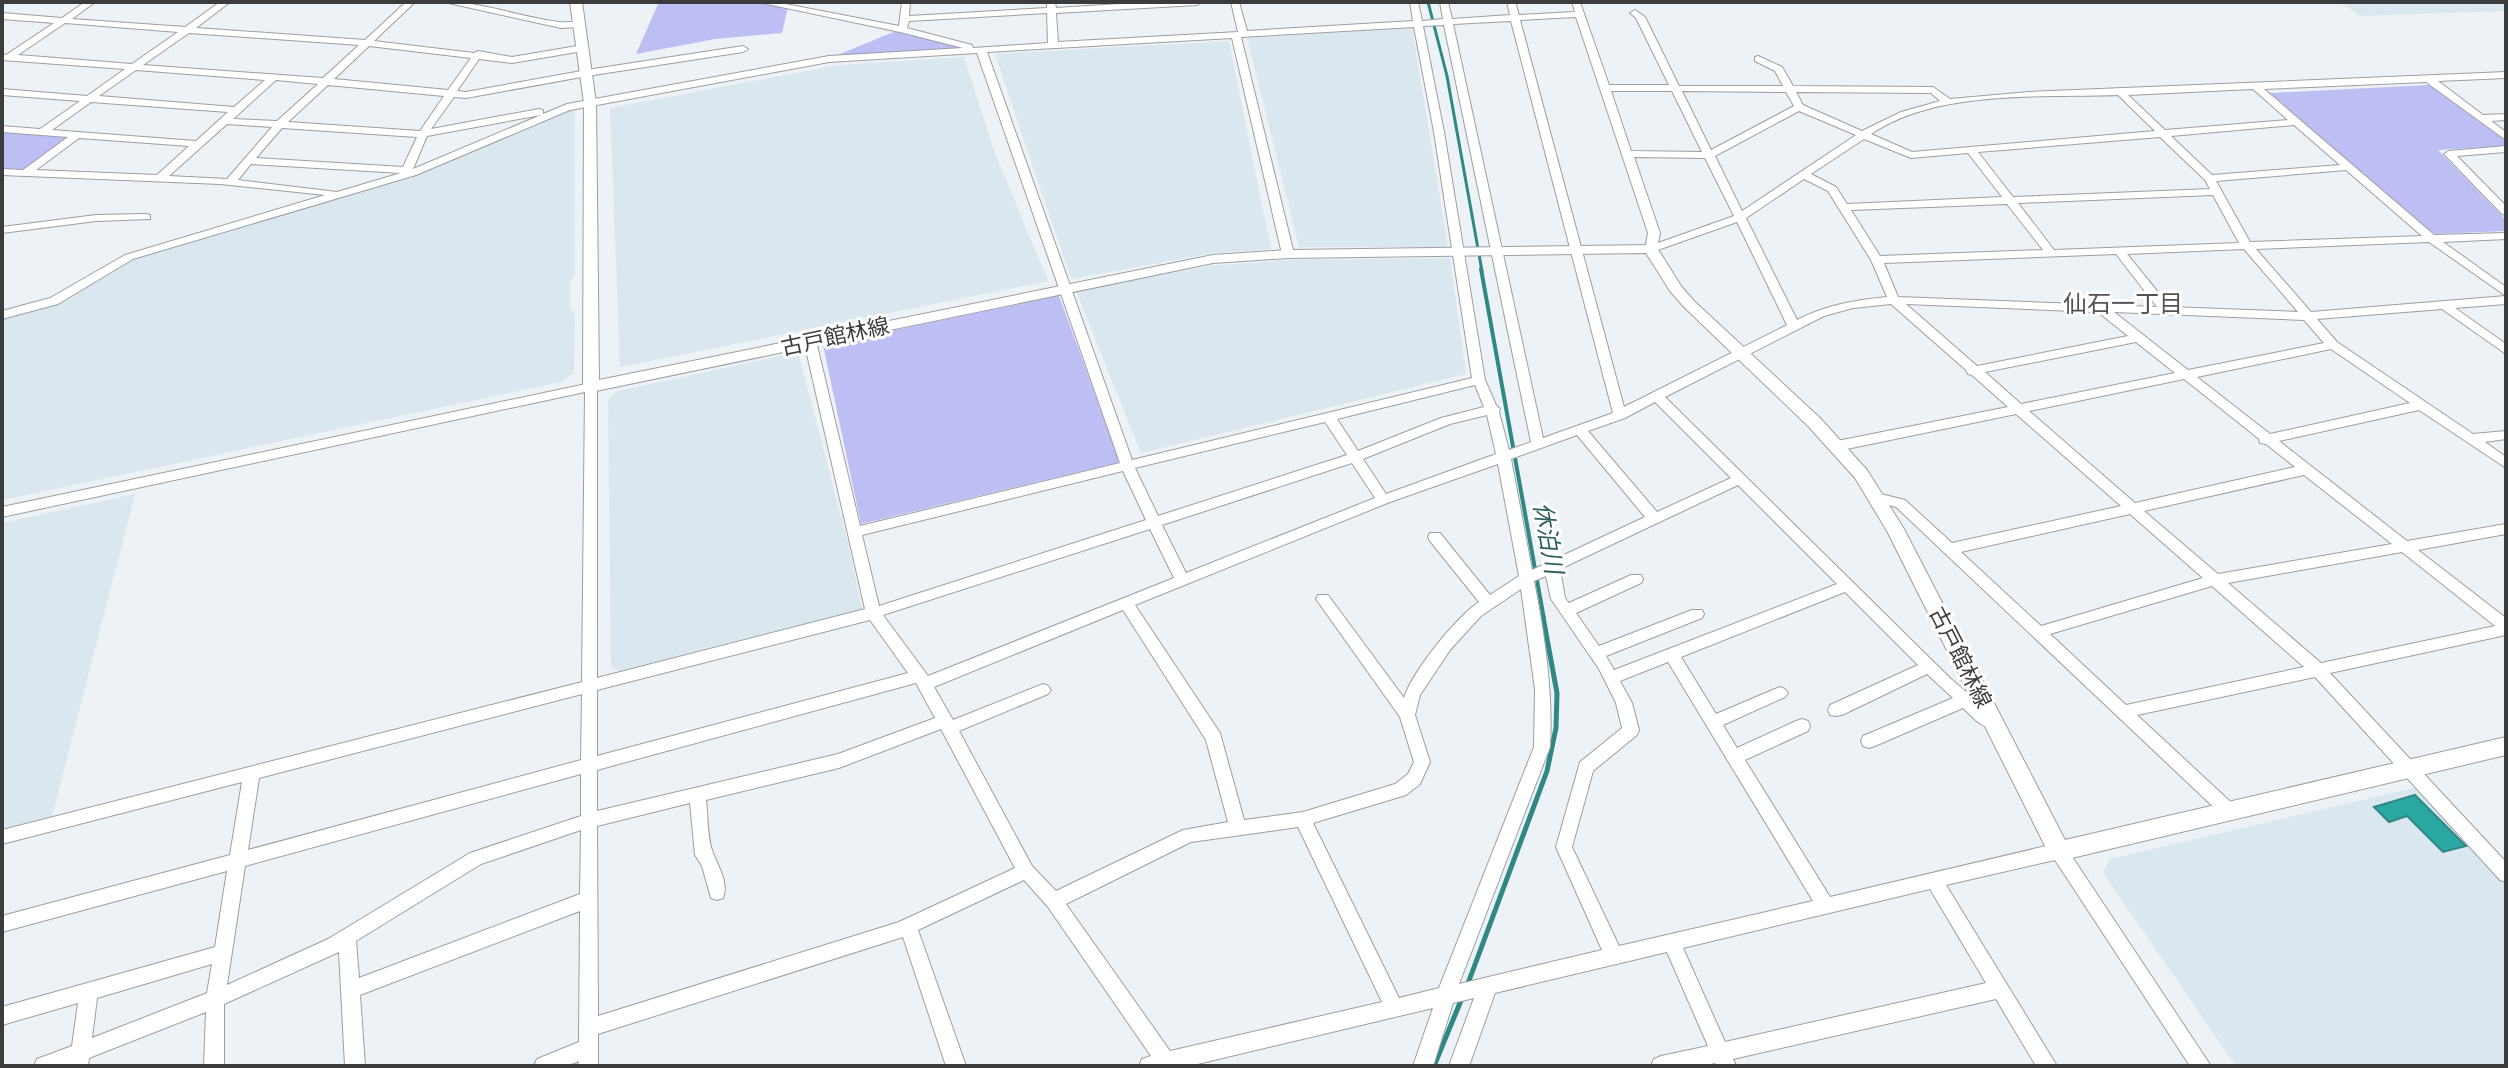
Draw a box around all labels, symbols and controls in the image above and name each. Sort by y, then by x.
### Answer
district label: 仙石一丁目 [2063,290,2183,317]
street label: 古戸館林線 [778,312,892,360]
water label: 休泊川 [1529,500,1569,579]
street label: 古戸館林線 [1924,602,1998,712]

